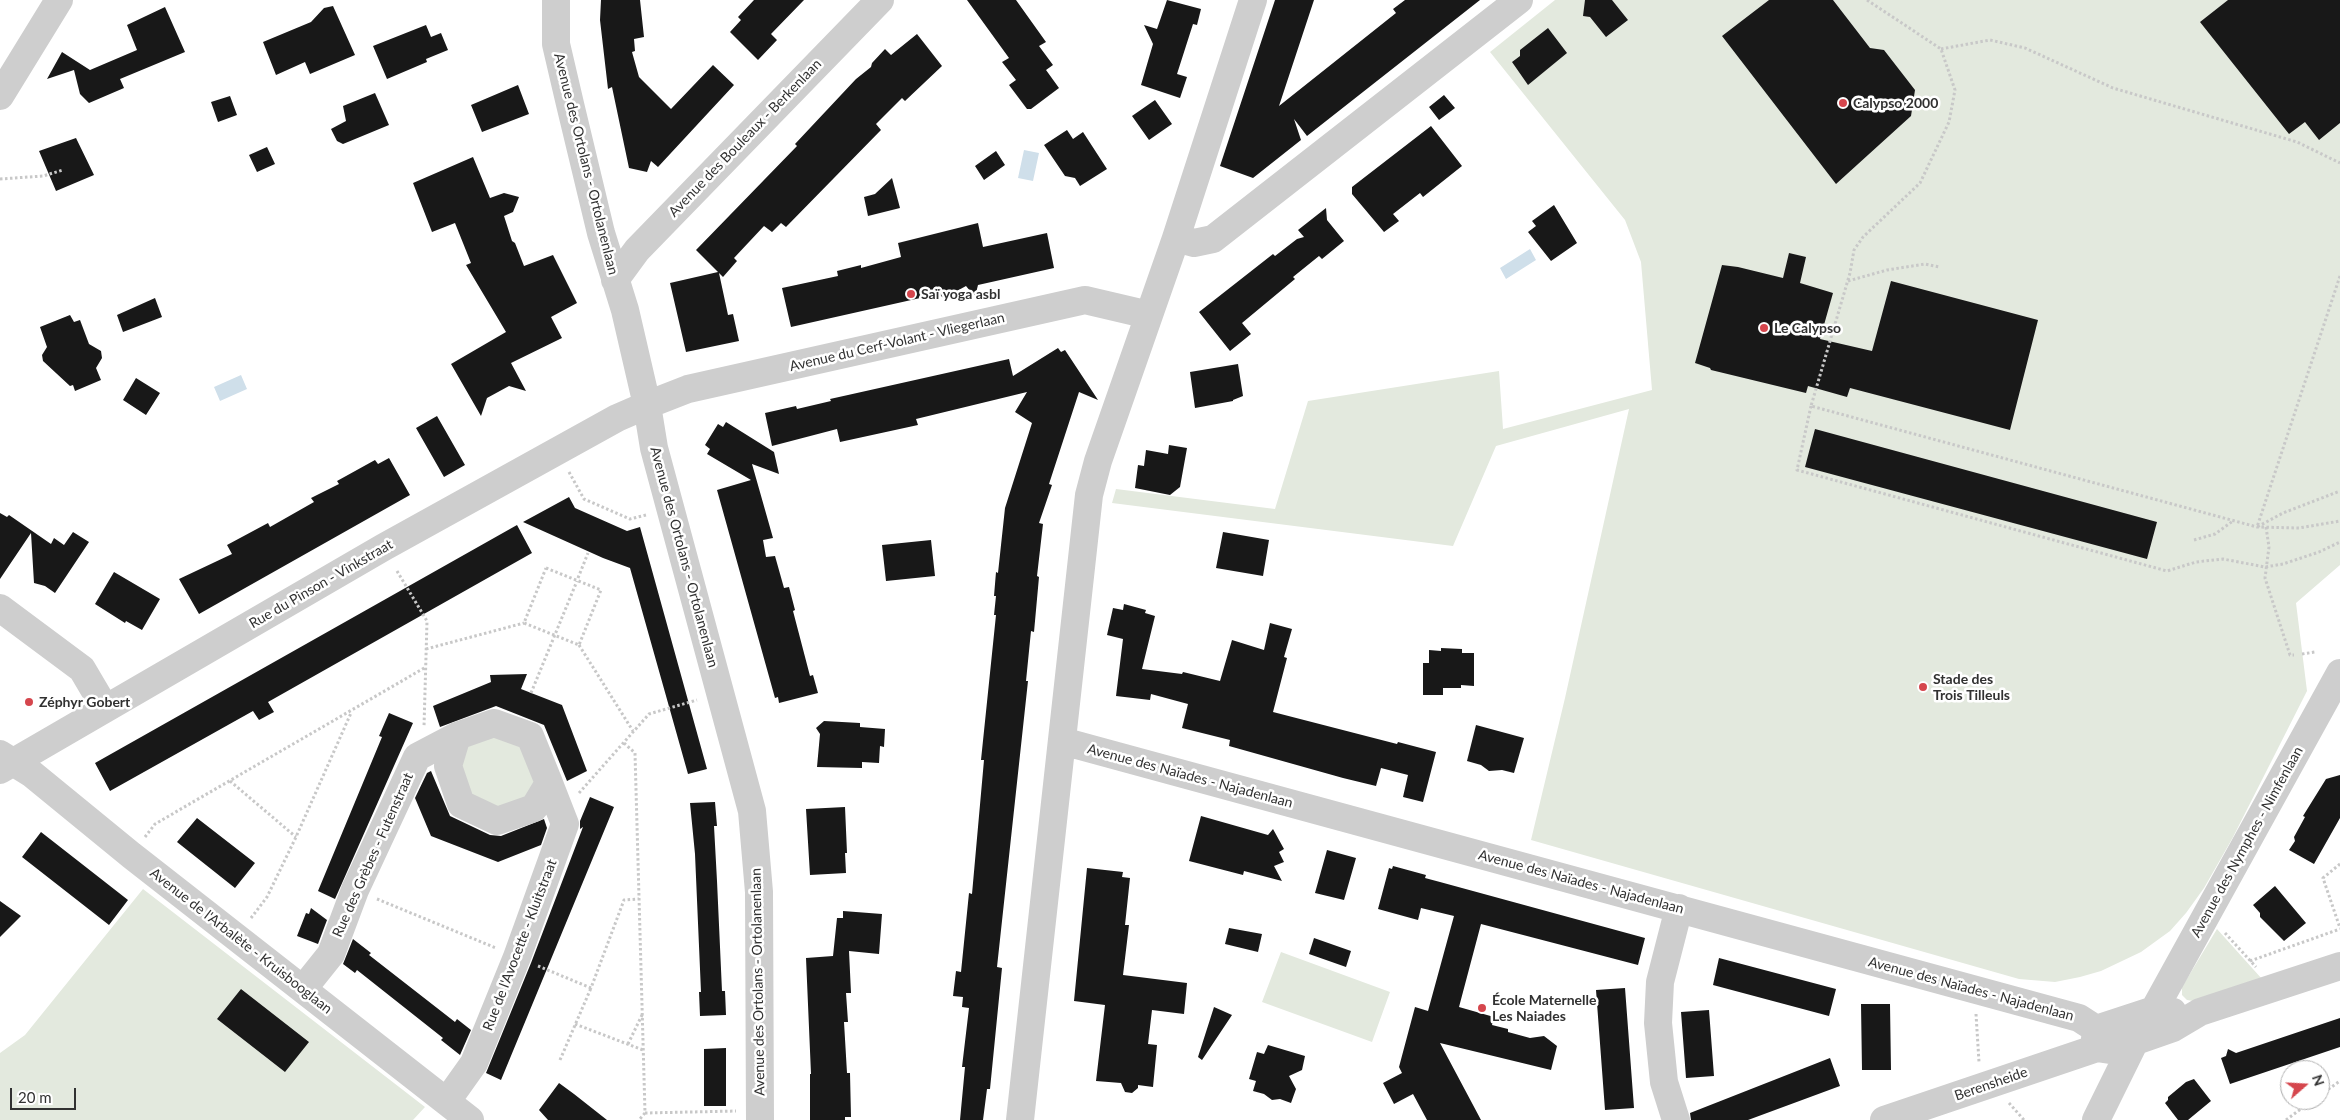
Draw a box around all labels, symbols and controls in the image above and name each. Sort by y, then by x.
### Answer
street label: Avenue des Ortolans - Ortolanenlaan [550,51,622,277]
street label: Avenue des Bouleaux - Berkenlaan [665,56,825,220]
place label: Calypso 2000 [1853,95,1938,111]
marker: Calypso 2000 [1837,97,1849,109]
place label: Saï yoga asbl [921,286,1000,302]
marker: Saï yoga asbl [905,288,917,300]
street label: Avenue du Cerf-Volant - Vliegerlaan [788,309,1006,375]
place label: Le Calypso [1774,320,1841,336]
marker: Le Calypso [1758,322,1770,334]
street label: Avenue des Ortolans - Ortolanenlaan [646,445,722,669]
street label: Rue du Pinson - Vinkstraat [246,536,396,632]
place label: Stade des Trois Tilleuls [1933,671,2010,704]
marker: Stade des Trois Tilleuls [1917,681,1929,693]
place label: Zéphyr Gobert [39,694,130,710]
marker: Zéphyr Gobert [23,696,35,708]
street label: Avenue des Naïades - Najadenlaan [1085,740,1295,812]
street label: Avenue des Nymphes - Nimfenlaan [2187,744,2307,940]
street label: Rue des Grèbes - Futenstraat [329,770,417,940]
street label: Avenue des Naïades - Najadenlaan [1476,846,1686,918]
street label: Rue de l'Avocette - Kluitstraat [480,857,560,1033]
street label: Avenue de l'Arbalète - Kruisbooglaan [147,865,335,1017]
street label: Avenue des Ortolans - Ortolanenlaan [748,868,768,1096]
street label: Avenue des Naïades - Najadenlaan [1866,953,2076,1025]
place label: École Maternelle Les Naiades [1492,992,1596,1024]
marker: École Maternelle Les Naiades [1476,1002,1488,1014]
north arrow [2280,1060,2330,1110]
street label: Berensheide [1952,1064,2030,1104]
text: N [2309,1072,2329,1088]
scale bar [12,1078,79,1110]
text: 20 m [18,1088,52,1106]

